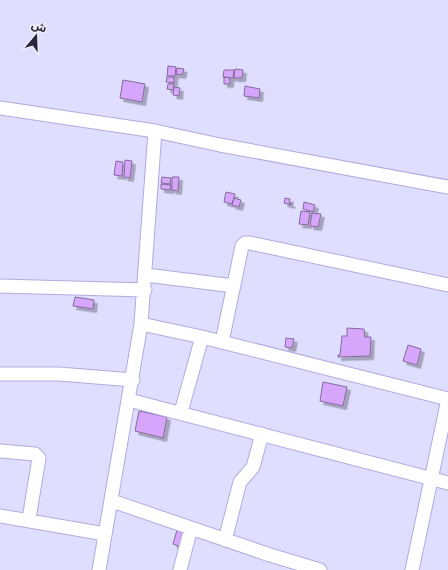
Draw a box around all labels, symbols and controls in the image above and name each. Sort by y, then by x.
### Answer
north arrow [16,16,56,56]
text: ش [30,17,49,37]

